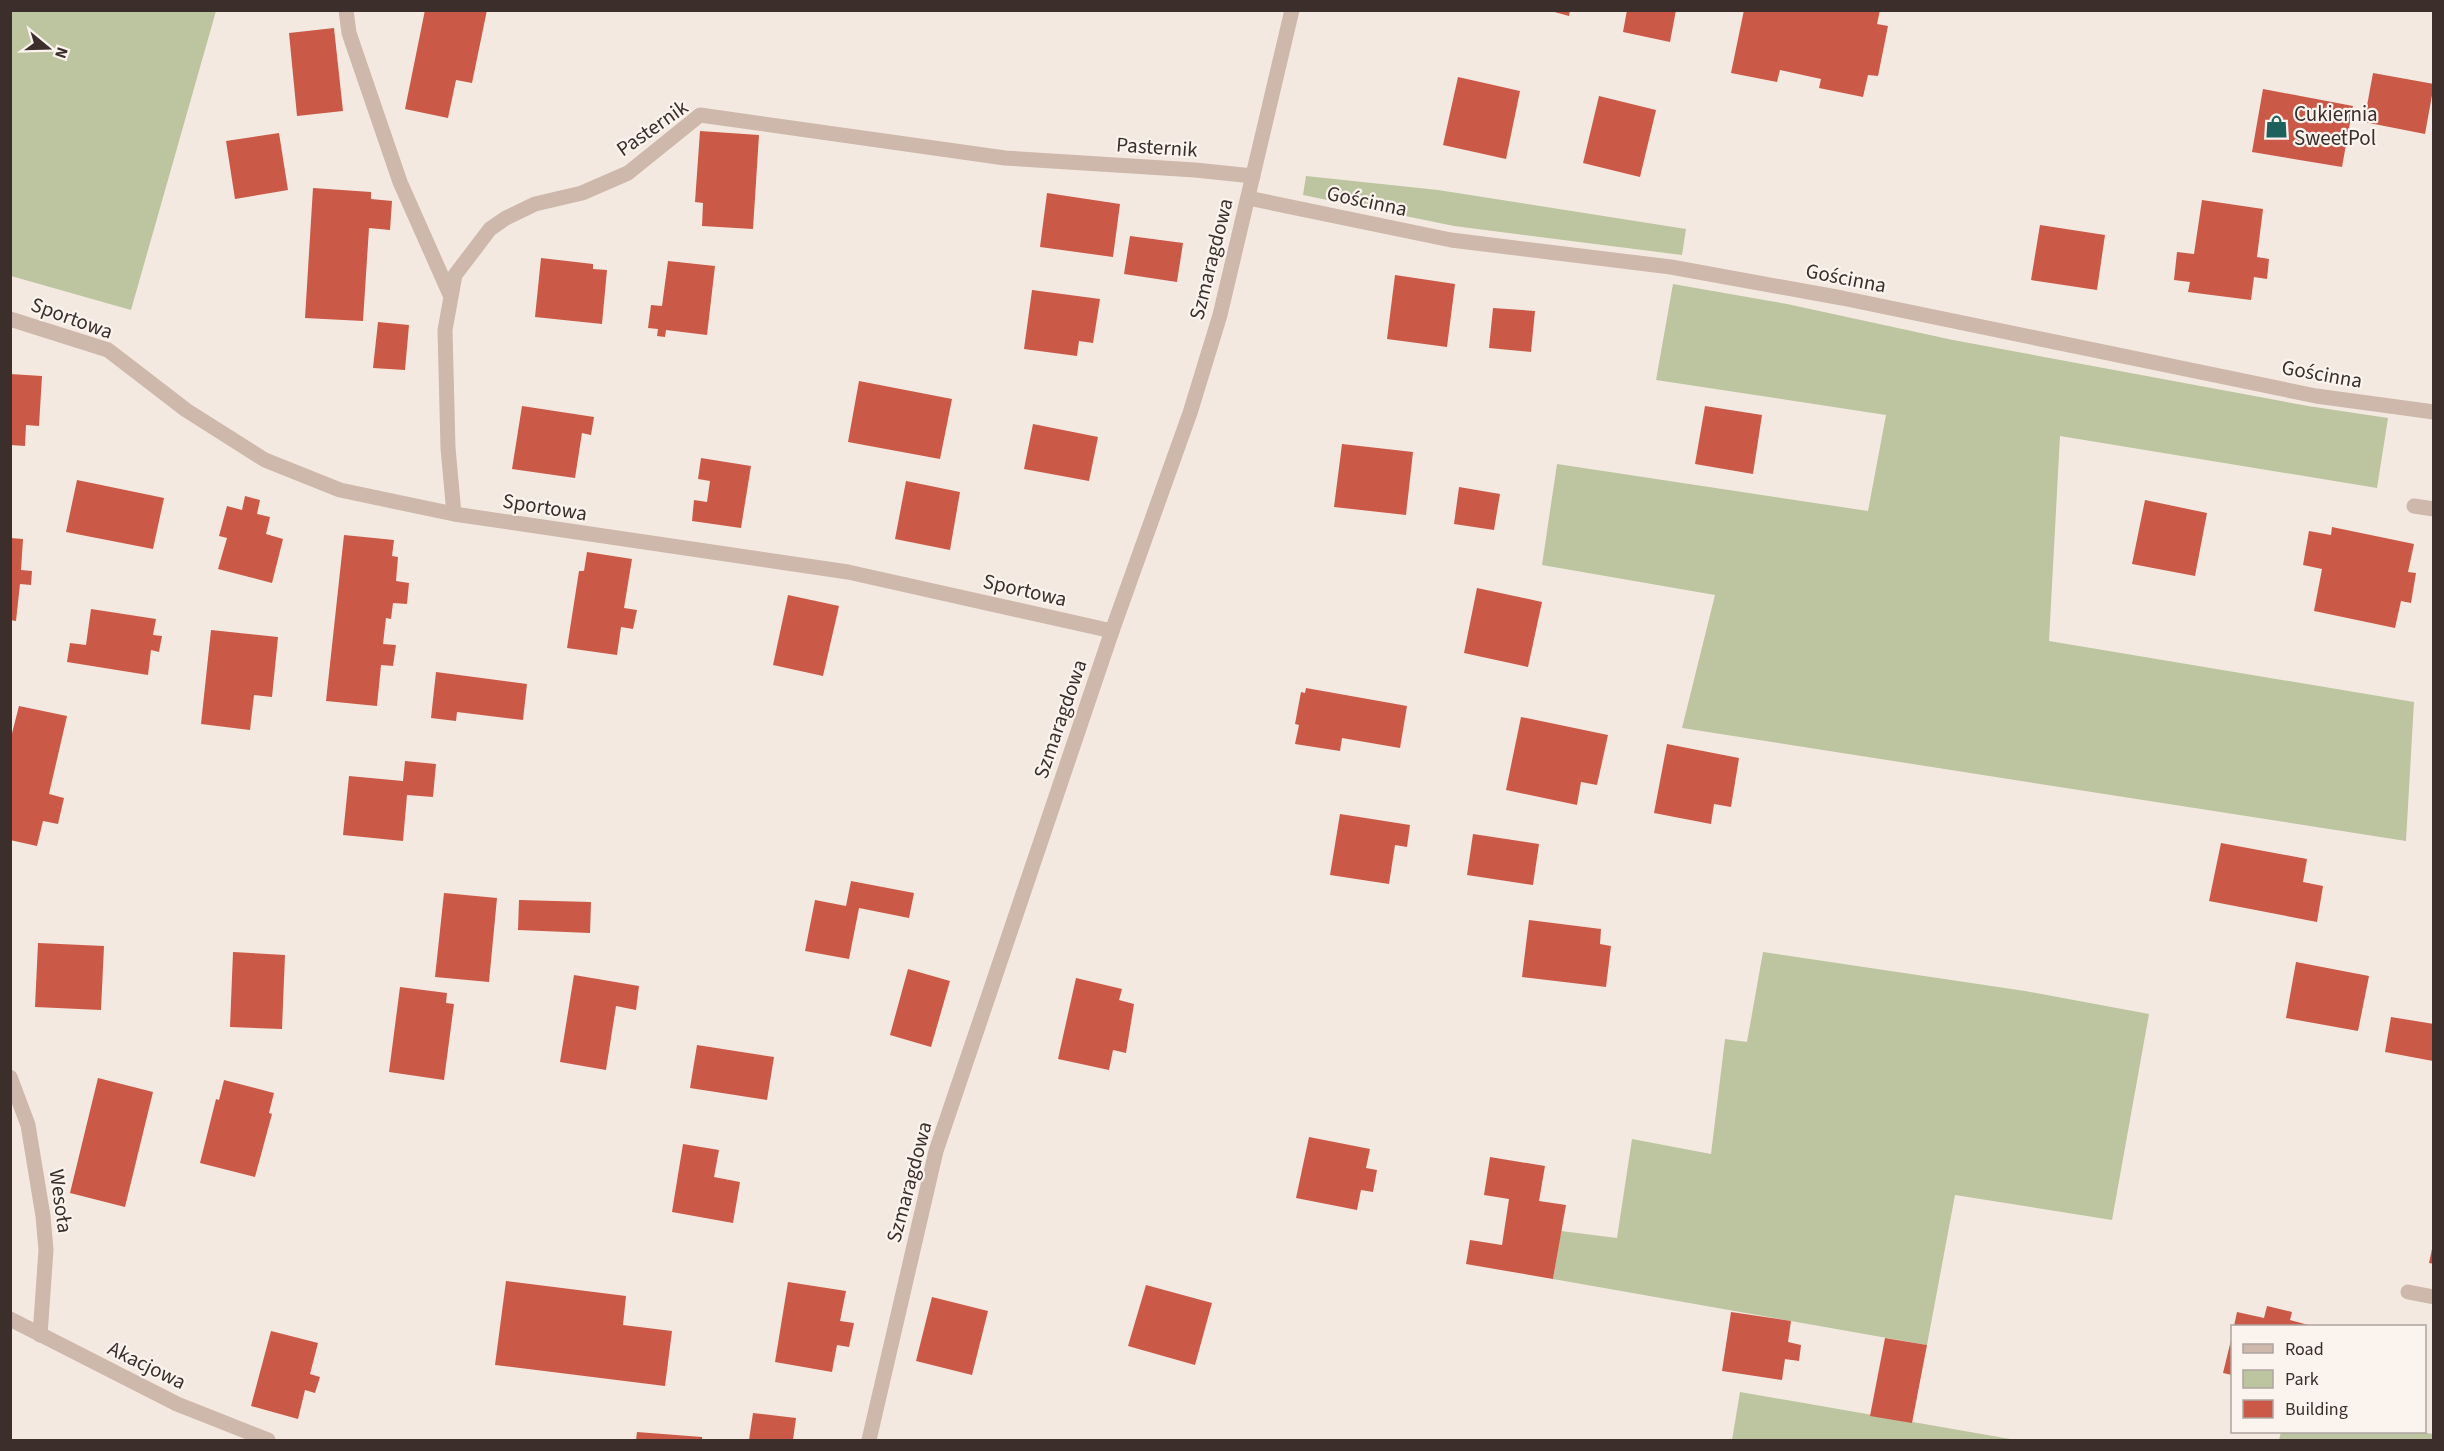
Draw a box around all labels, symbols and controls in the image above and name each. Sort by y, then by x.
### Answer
north arrow [18,18,78,78]
text: N [49,44,73,61]
street label: Pasternik [610,92,694,164]
place label: Cukiernia SweetPol [2294,99,2378,153]
shop icon: Cukiernia SweetPol [2263,113,2289,139]
street label: Pasternik [1115,129,1199,165]
street label: Gościnna [1324,178,1410,224]
street label: Szmaragdowa [1181,195,1241,323]
street label: Gościnna [1803,256,1889,300]
street label: Sportowa [27,289,117,347]
street label: Gościnna [2279,352,2365,396]
street label: Sportowa [501,486,589,528]
street label: Sportowa [980,566,1070,614]
street label: Szmaragdowa [1026,655,1094,783]
street label: Szmaragdowa [878,1118,940,1246]
street label: Wesoła [42,1167,80,1235]
legend [2231,1325,2426,1433]
street label: Akacjowa [103,1333,191,1397]
text: Road [2285,1337,2324,1362]
text: Park [2285,1367,2319,1392]
text: Building [2285,1397,2348,1422]

